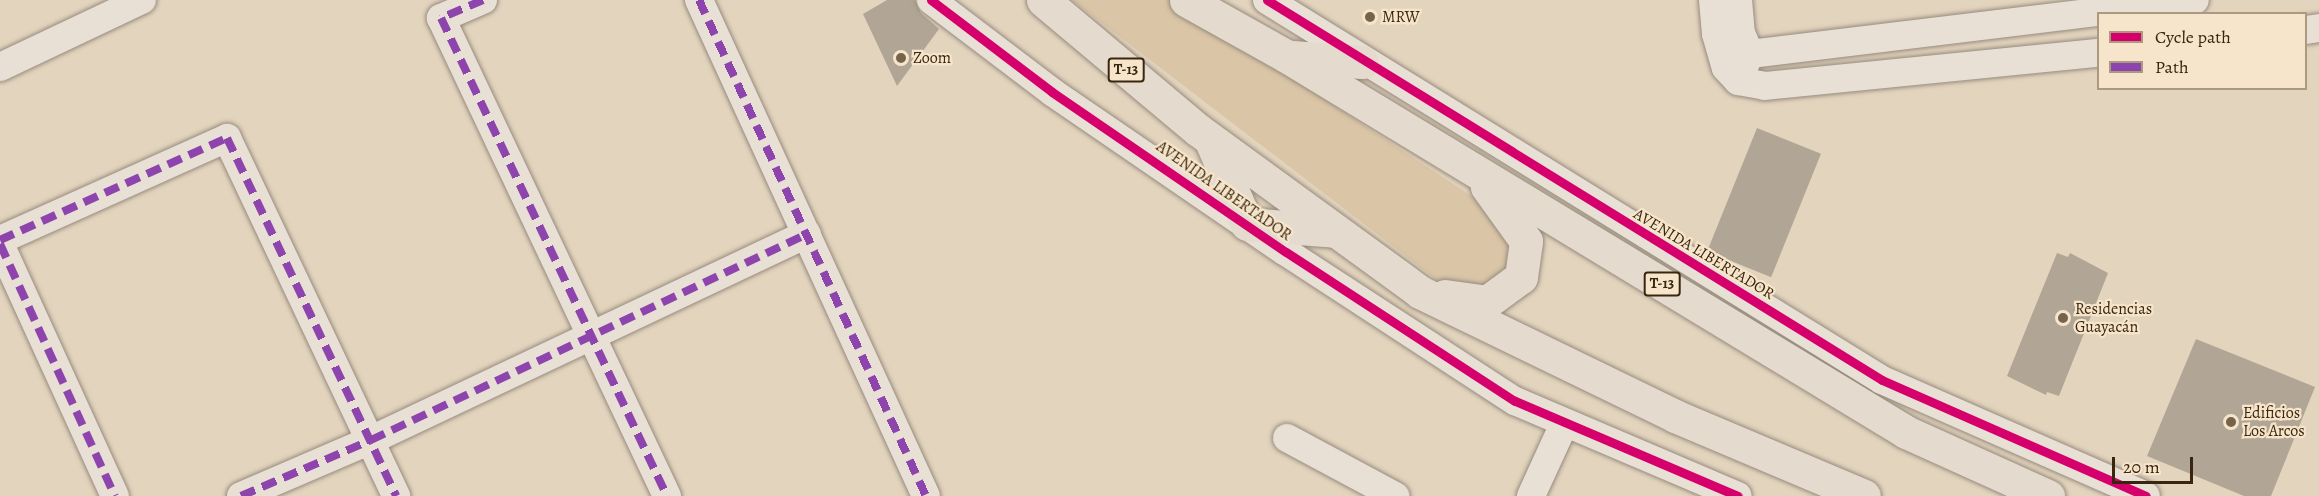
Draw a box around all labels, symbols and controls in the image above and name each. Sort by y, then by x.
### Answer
place label: MRW [1382,7,1420,27]
marker: MRW [1363,10,1377,24]
legend [2097,12,2307,90]
text: Cycle path [2155,25,2231,49]
place label: Zoom [913,48,951,68]
marker: Zoom [894,51,908,65]
text: Path [2155,55,2189,79]
road number: T-13 [1106,58,1146,82]
street label: AVENIDA LIBERTADOR [1153,137,1295,245]
street label: AVENIDA LIBERTADOR [1630,204,1778,304]
road number: T-13 [1642,272,1682,296]
place label: Residencias Guayacán [2075,299,2152,337]
marker: Residencias Guayacán [2056,311,2070,325]
place label: Edificios Los Arcos [2243,403,2305,441]
marker: Edificios Los Arcos [2224,415,2238,429]
scale bar [2115,445,2196,483]
text: 20 m [2123,455,2160,479]

